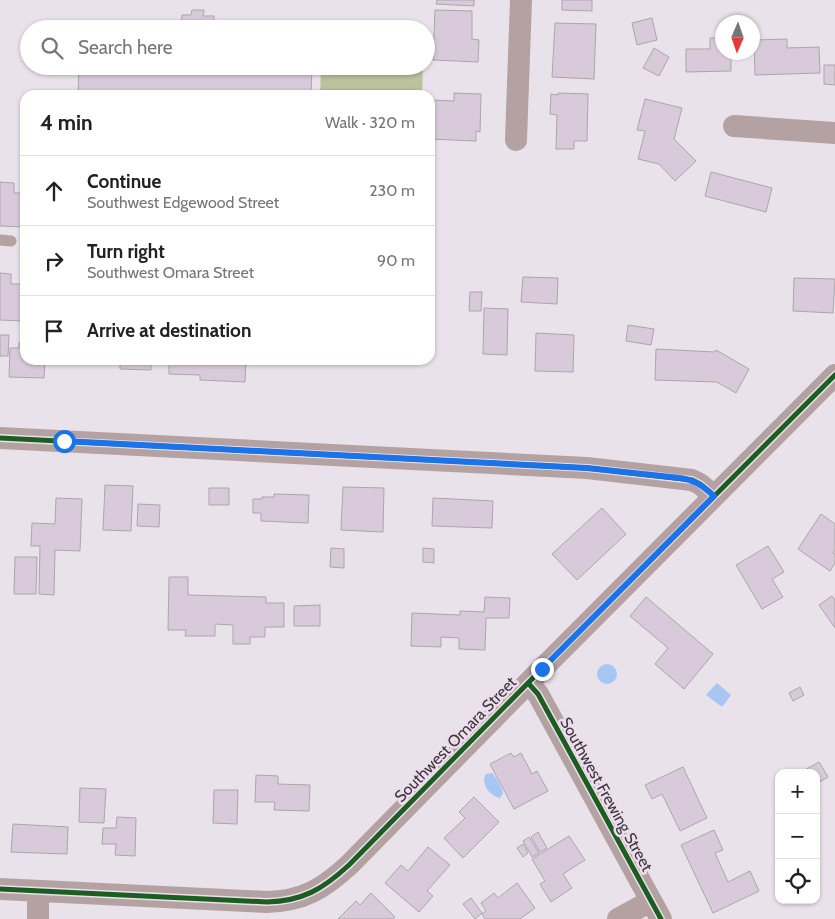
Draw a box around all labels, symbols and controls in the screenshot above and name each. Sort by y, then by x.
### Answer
north arrow [715,15,760,60]
search box [20,20,435,75]
icon: search [38,34,66,62]
text: Search here [78,36,172,59]
text: 4 min [40,110,93,135]
text: Walk · 320 m [325,113,415,132]
text: Continue [87,170,161,193]
icon: ahead [40,177,68,205]
text: 230 m [369,181,415,200]
text: Southwest Edgewood Street [87,193,279,212]
text: Turn right [87,240,165,263]
icon: right [40,247,68,275]
text: 90 m [377,251,415,270]
text: Southwest Omara Street [87,263,254,282]
icon: arrive [40,317,68,345]
text: Arrive at destination [87,319,251,342]
route start [53,430,76,453]
route end [531,658,554,681]
street label: Southwest Omara Street [391,672,521,806]
street label: Southwest Frewing Street [556,714,657,875]
map controls [775,769,820,904]
button: + [775,769,820,814]
button: − [775,814,820,859]
button: locate [775,859,820,904]

